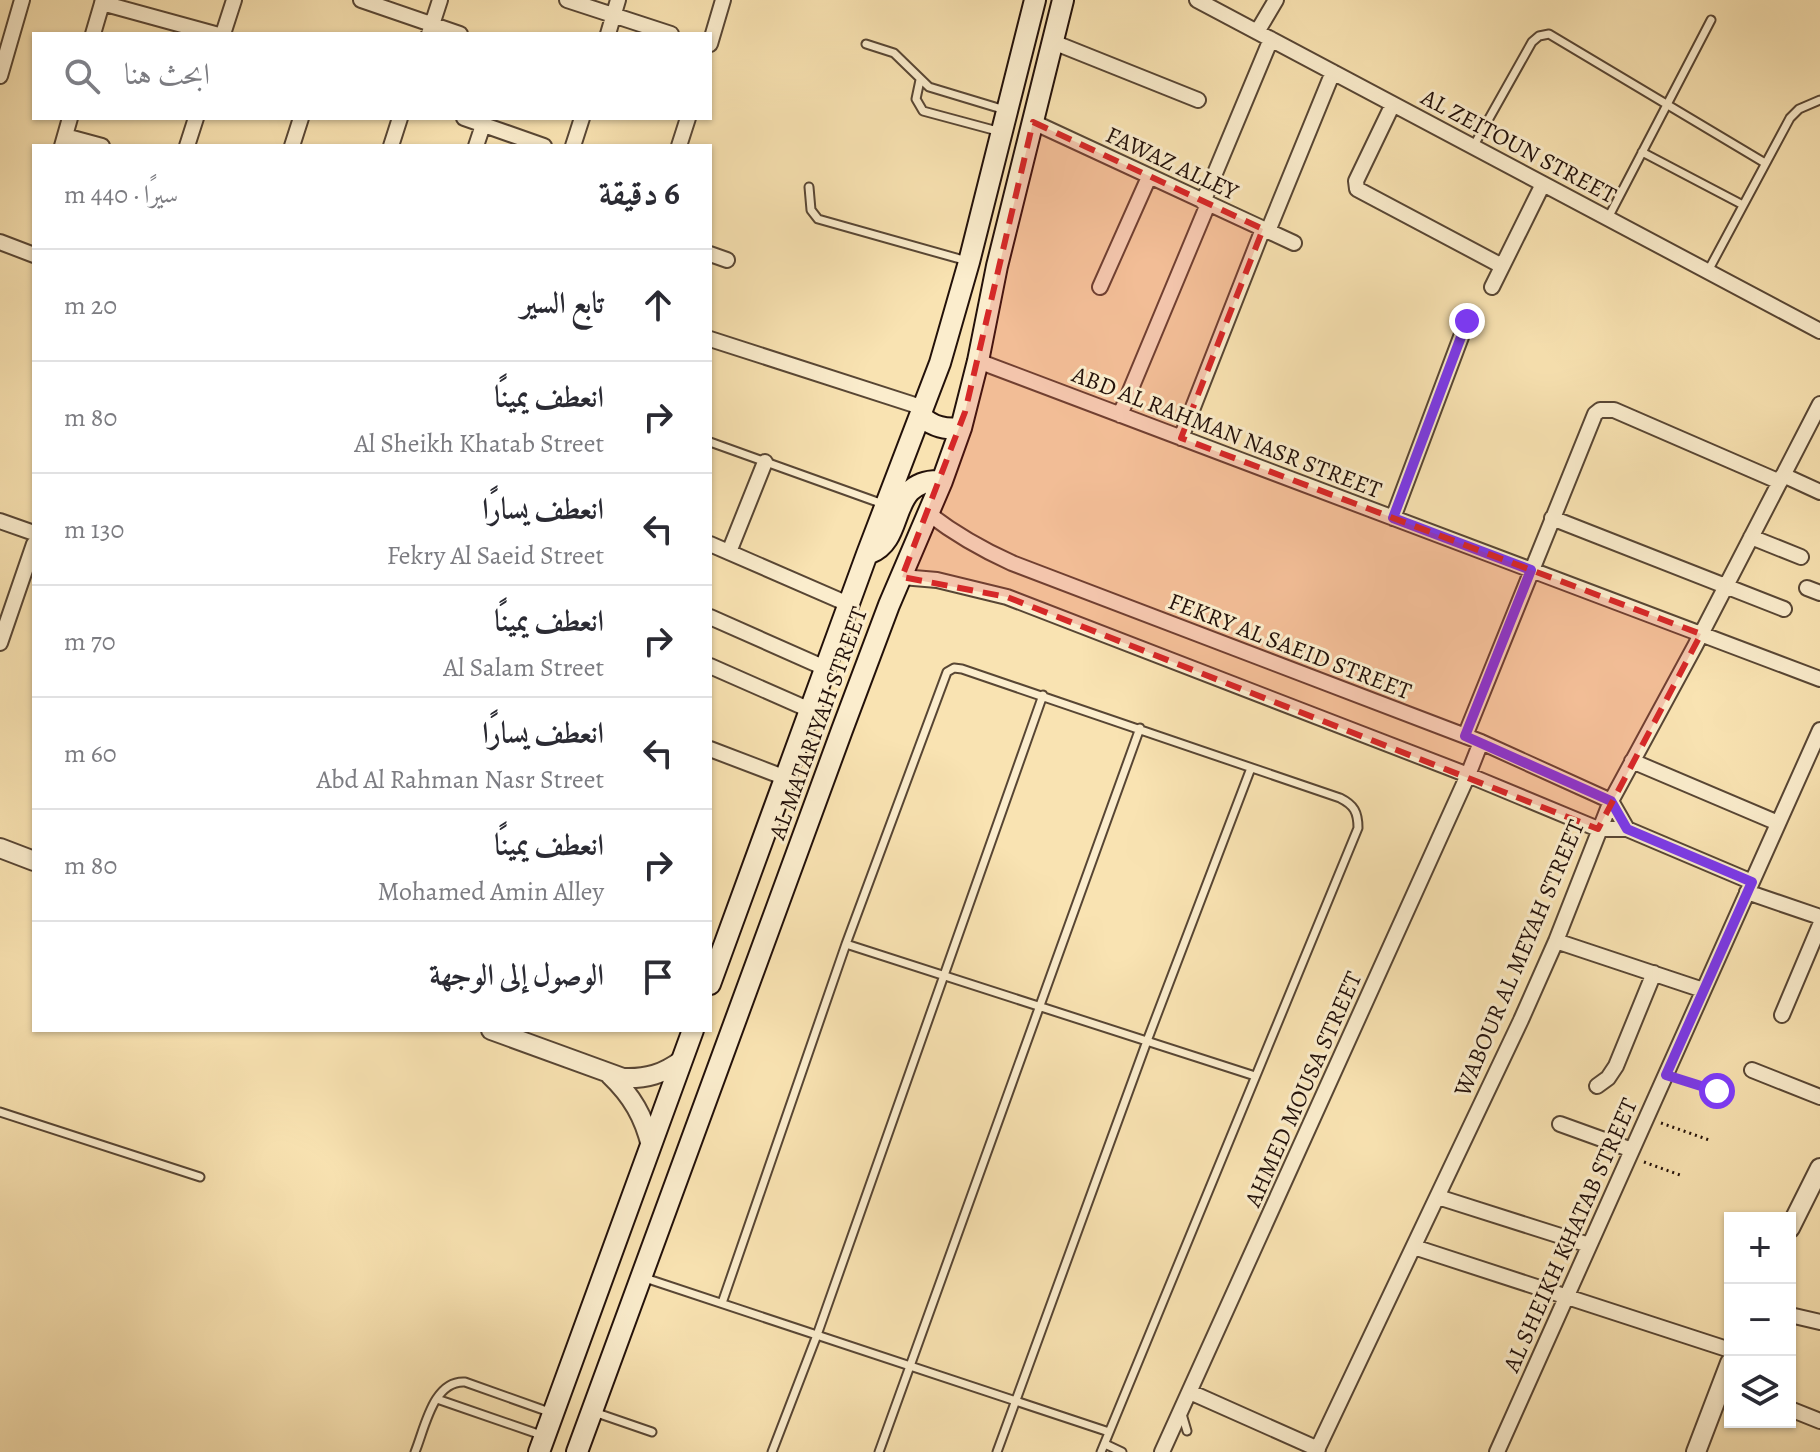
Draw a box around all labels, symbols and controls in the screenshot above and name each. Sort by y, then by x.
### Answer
search box [32,32,712,120]
icon: search [60,54,104,98]
text: ابحث هنا [124,54,210,94]
street label: AL ZEITOUN STREET [1415,81,1622,211]
street label: FAWAZ ALLEY [1101,118,1244,208]
text: 6 دقيقة [599,169,680,216]
text: سيرًا · 440 m [64,177,178,212]
text: تابع السير [520,283,604,323]
icon: ahead [636,283,680,327]
text: 20 m [64,288,117,323]
route end [1449,303,1485,339]
street label: ABD AL RAHMAN NASR STREET [1067,358,1386,506]
text: انعطف يمينًا [494,377,604,417]
icon: right [636,395,680,439]
text: 80 m [64,400,117,435]
text: Al Sheikh Khatab Street [354,426,604,461]
text: انعطف يسارًا [482,489,604,529]
icon: left [636,507,680,551]
text: 130 m [64,512,124,547]
text: Fekry Al Saeid Street [387,538,604,573]
street label: FEKRY AL SAEID STREET [1164,585,1416,707]
text: انعطف يمينًا [494,601,604,641]
street label: AL MATARIYAH STREET [761,602,875,845]
icon: right [636,619,680,663]
text: 70 m [64,624,116,659]
text: Al Salam Street [443,650,604,685]
text: انعطف يسارًا [482,713,604,753]
icon: left [636,731,680,775]
text: 60 m [64,736,117,771]
text: Abd Al Rahman Nasr Street [317,762,604,797]
street label: WABOUR AL MEYAH STREET [1446,815,1592,1102]
text: انعطف يمينًا [494,825,604,865]
icon: right [636,843,680,887]
text: 80 m [64,848,117,883]
text: Mohamed Amin Alley [378,874,604,909]
text: الوصول إلى الوجهة [429,955,604,995]
icon: arrive [636,955,680,999]
street label: AHMED MOUSA STREET [1236,966,1369,1213]
route start [1699,1073,1735,1109]
street label: AL SHEIKH KHATAB STREET [1495,1093,1645,1378]
map controls [1724,1212,1796,1428]
button: + [1724,1212,1796,1284]
button: − [1724,1284,1796,1356]
button: layers [1724,1356,1796,1428]

